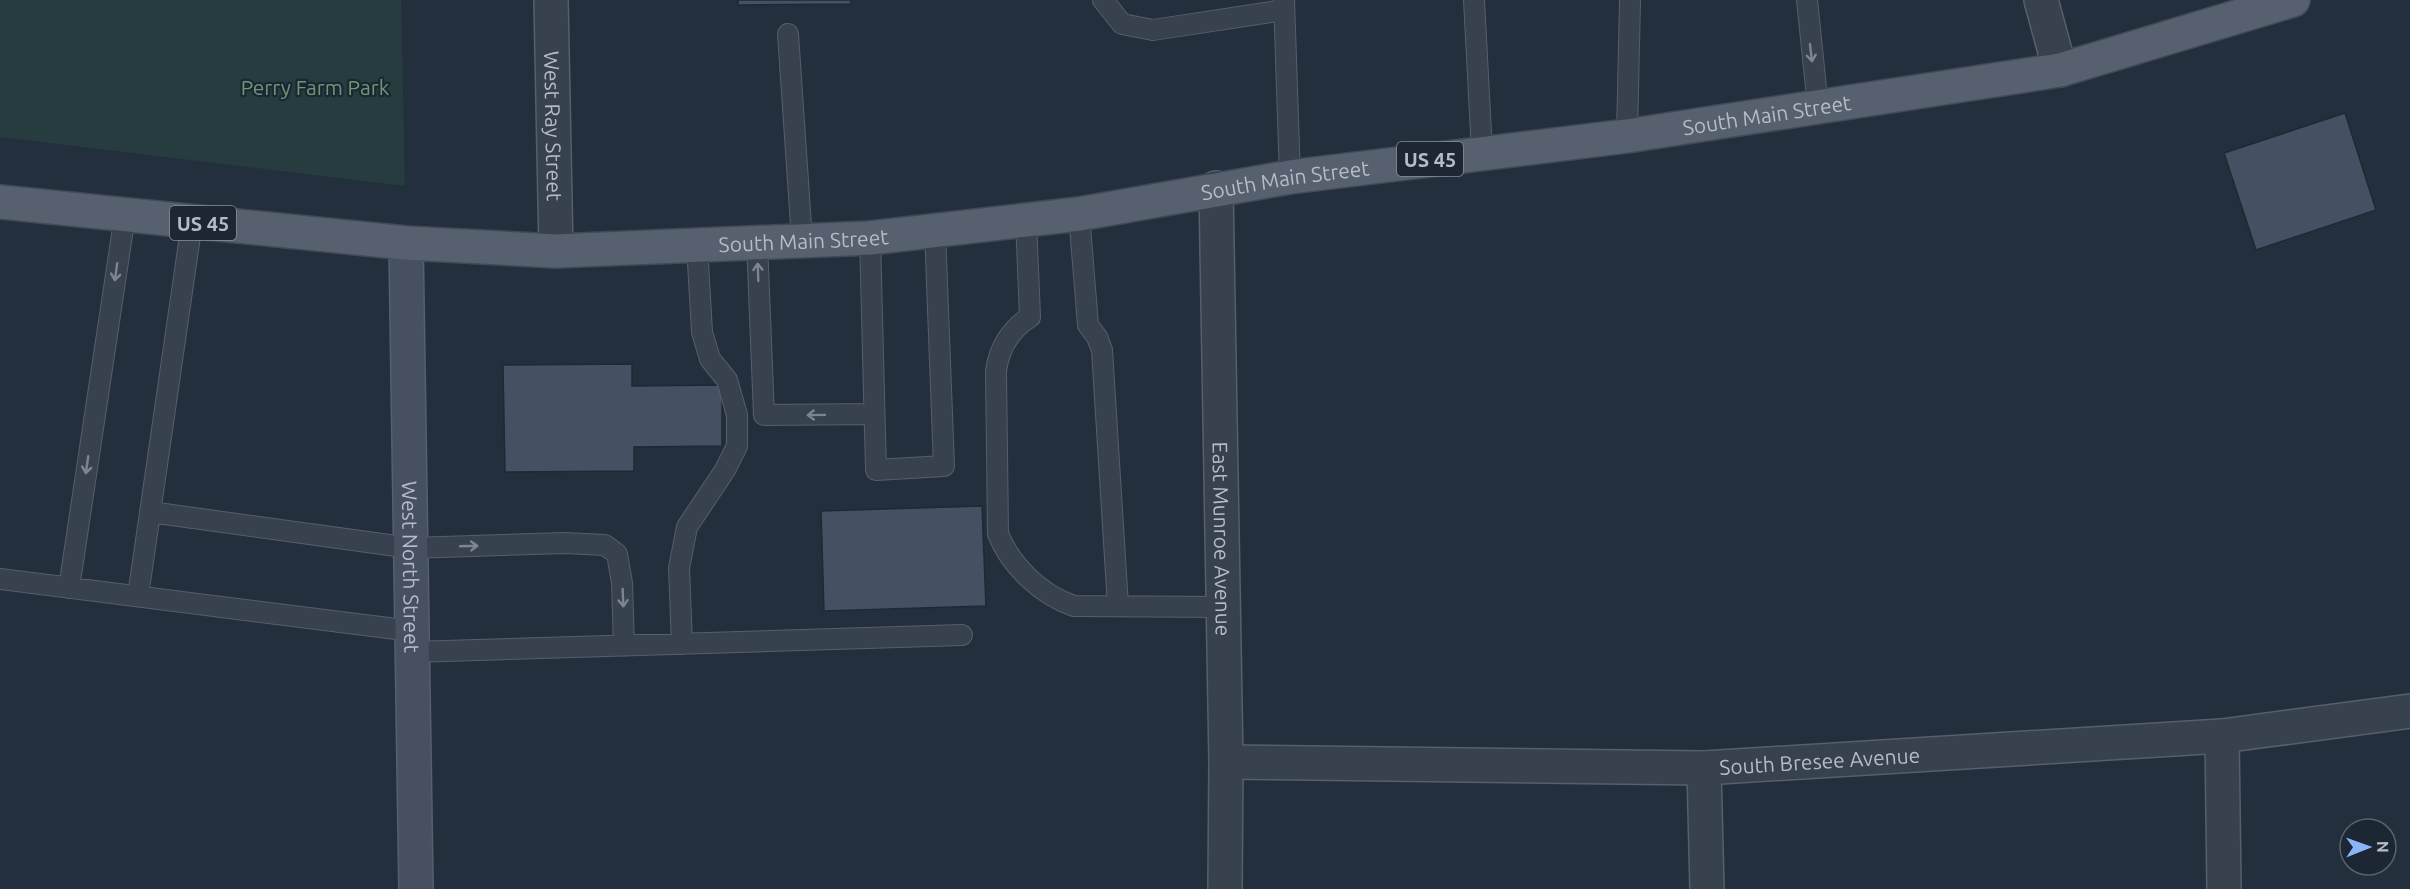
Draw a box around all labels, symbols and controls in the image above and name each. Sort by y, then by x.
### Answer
one-way arrow [1806,42,1817,62]
street label: West Ray Street [540,51,567,201]
park label: Perry Farm Park [241,75,390,99]
street label: South Main Street [1681,90,1853,139]
road number: US 45 [1397,142,1463,176]
street label: South Main Street [1199,155,1371,204]
road number: US 45 [170,206,236,240]
street label: South Main Street [718,224,890,256]
one-way arrow [110,262,121,282]
one-way arrow [753,263,764,283]
one-way arrow [806,409,826,420]
street label: East Munroe Avenue [1208,442,1236,636]
one-way arrow [82,455,93,475]
street label: West North Street [398,481,424,653]
one-way arrow [459,540,479,552]
one-way arrow [617,587,628,607]
street label: South Bresee Avenue [1719,743,1921,779]
north arrow [2338,817,2398,877]
text: N [2374,841,2392,853]

